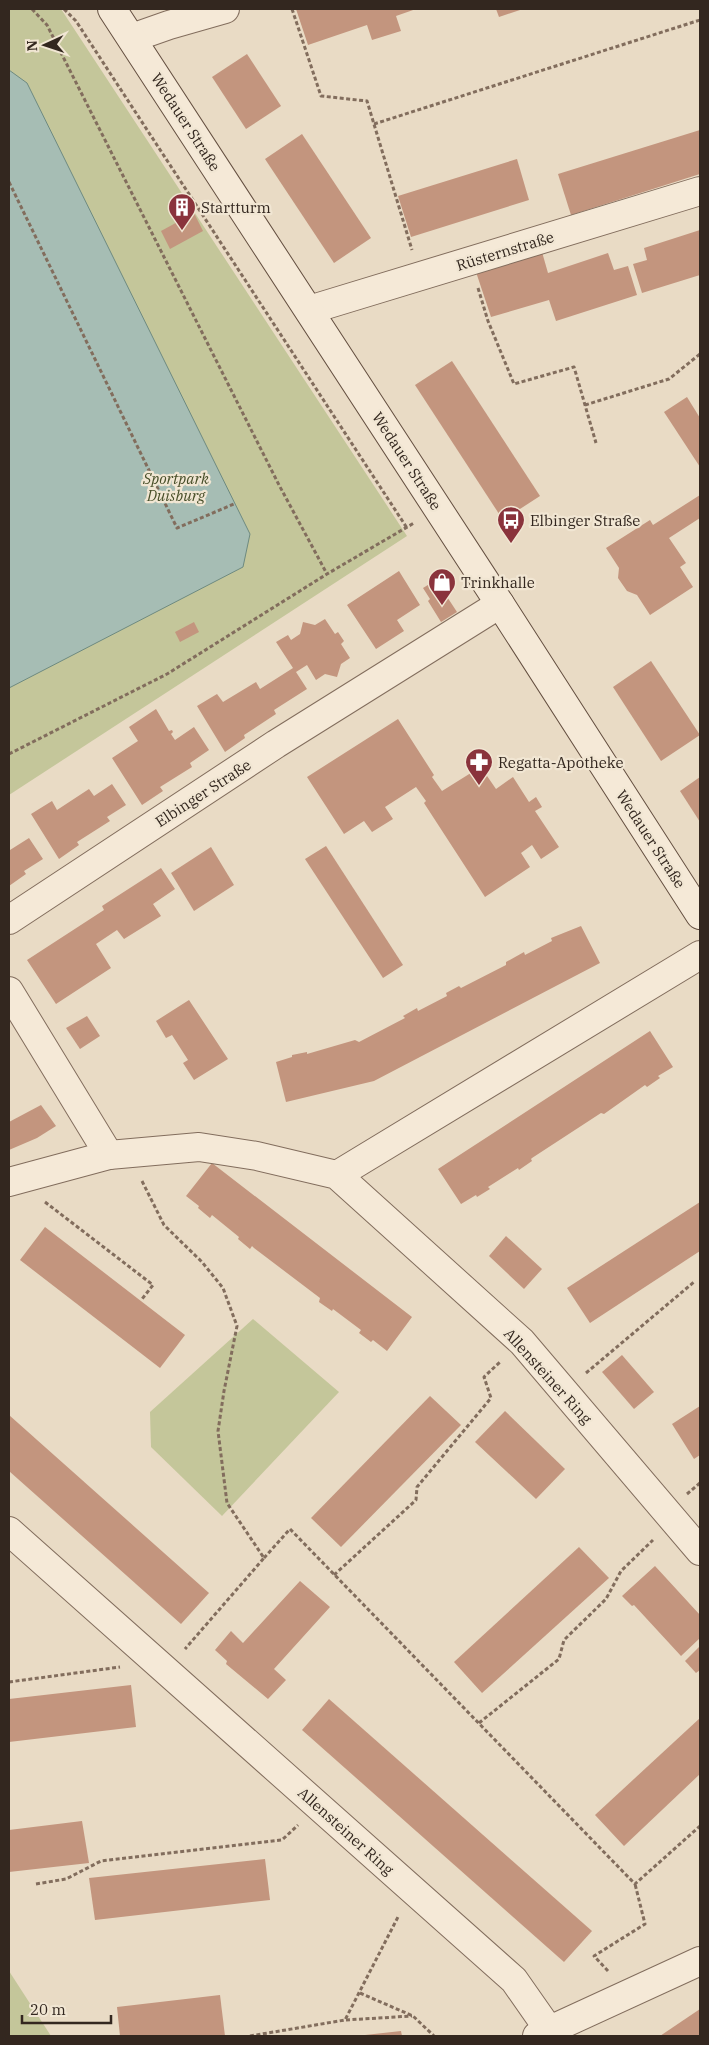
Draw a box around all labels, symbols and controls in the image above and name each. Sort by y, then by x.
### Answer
north arrow [20,20,70,70]
text: N [23,40,41,52]
street label: Wedauer Straße [147,69,225,175]
building icon: Startturm [167,192,197,231]
place label: Startturm [201,198,271,217]
street label: Rüsternstraße [454,227,556,275]
street label: Wedauer Straße [368,408,446,514]
park label: Sportpark Duisburg [142,469,209,505]
bus stop icon: Elbinger Straße [496,505,526,544]
place label: Elbinger Straße [530,511,640,530]
shop icon: Trinkhalle [427,567,457,606]
place label: Trinkhalle [461,573,535,592]
pharmacy icon: Regatta-Apotheke [464,747,494,786]
place label: Regatta-Apotheke [498,753,623,772]
street label: Elbinger Straße [152,755,254,831]
street label: Wedauer Straße [612,786,690,892]
street label: Allensteiner Ring [500,1324,596,1428]
street label: Allensteiner Ring [294,1783,398,1879]
scale bar [22,1992,111,2024]
text: 20 m [30,2000,66,2019]

